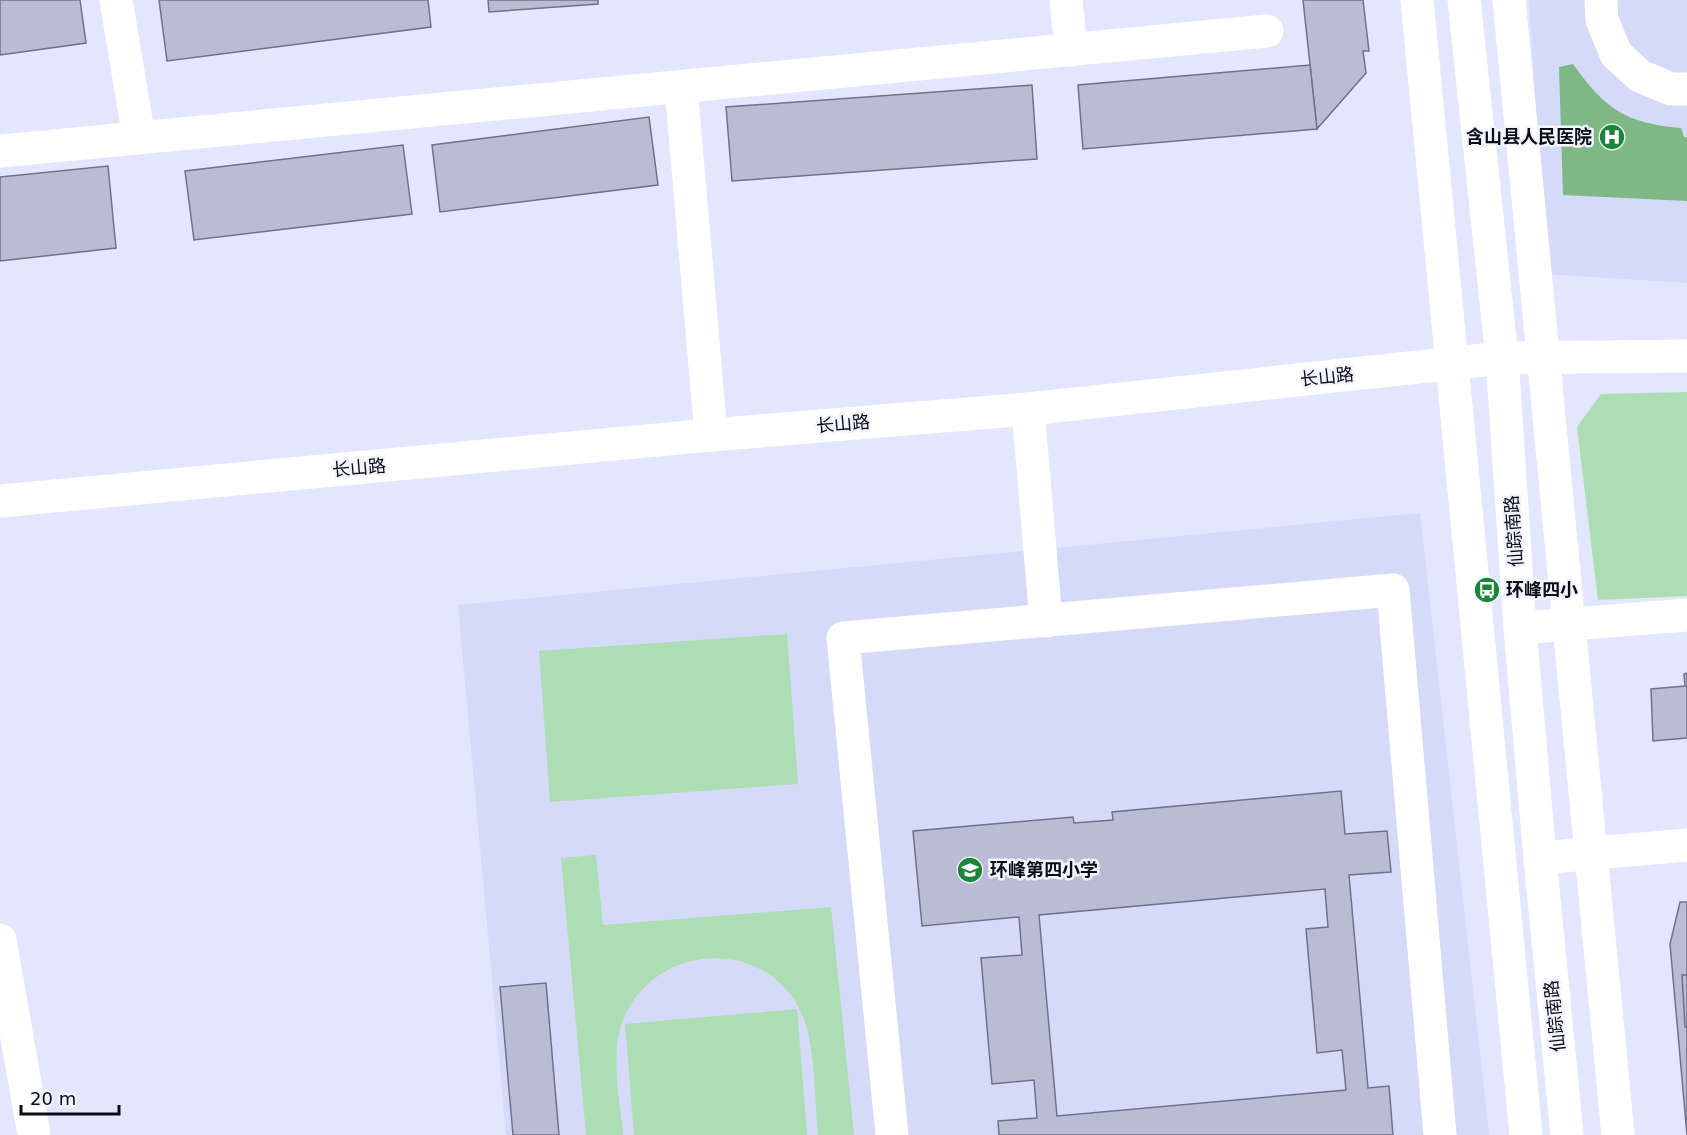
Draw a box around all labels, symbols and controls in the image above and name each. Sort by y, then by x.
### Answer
hospital icon: 含山县人民医院 [1597,122,1627,152]
place label: 含山县人民医院 [1466,126,1592,147]
street label: 长山路 [1299,363,1355,390]
street label: 长山路 [815,411,871,436]
street label: 长山路 [331,455,387,480]
street label: 仙踪南路 [1501,494,1526,568]
bus stop icon: 环峰四小 [1472,575,1502,605]
place label: 环峰四小 [1506,579,1578,600]
school or university icon: 环峰第四小学 [955,855,985,885]
place label: 环峰第四小学 [990,859,1098,880]
street label: 仙踪南路 [1540,979,1569,1053]
scale bar [21,1078,118,1116]
text: 20 m [30,1088,76,1109]

